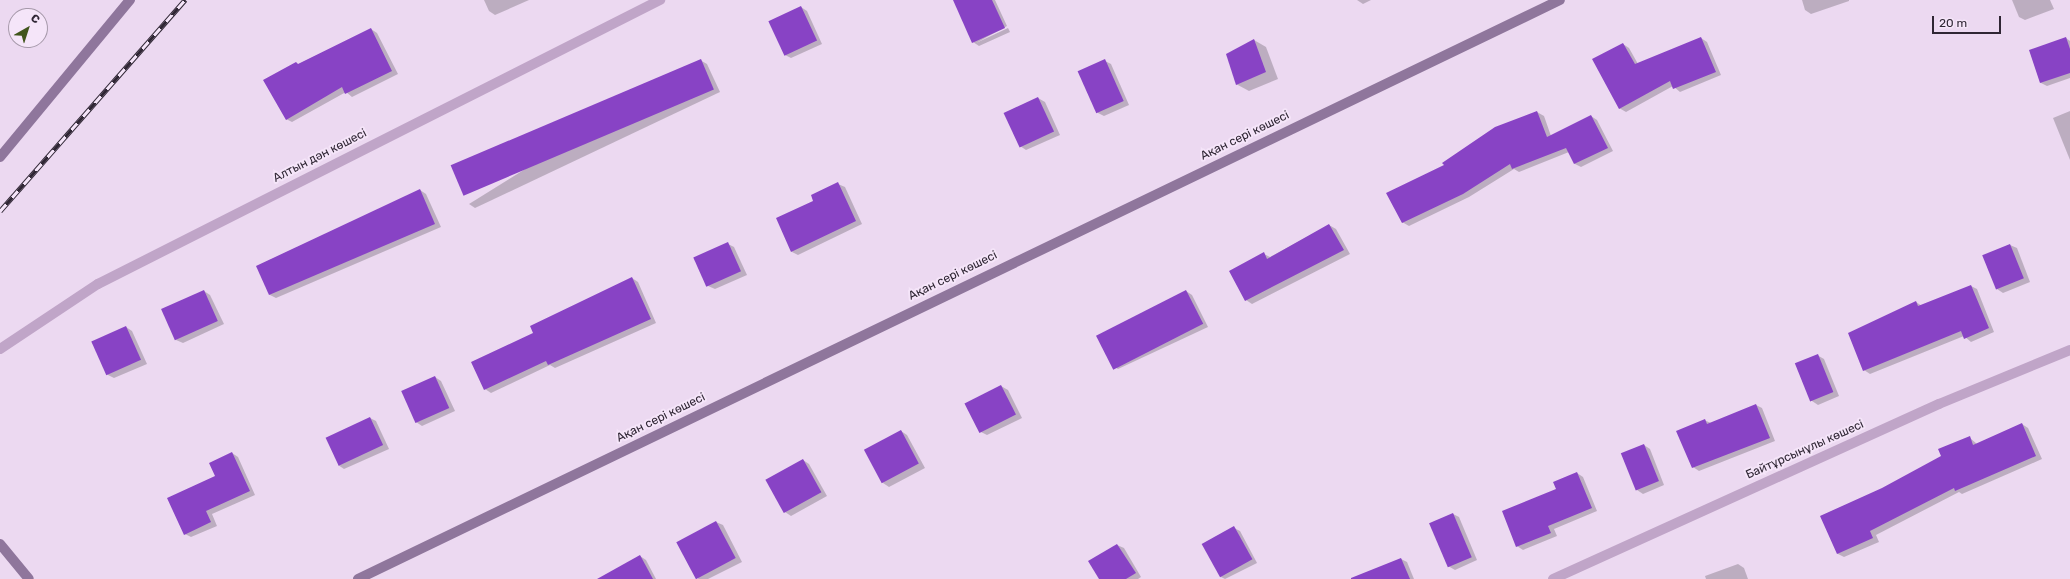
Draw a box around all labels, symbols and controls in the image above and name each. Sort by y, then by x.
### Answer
north arrow [8,8,48,48]
scale bar [1934,8,2003,34]
text: С [28,12,42,27]
text: 20 m [1939,16,1967,30]
street label: Ақан сері көшесі [1198,108,1292,164]
street label: Алтын дән көшесі [271,126,369,186]
street label: Ақан сері көшесі [906,248,1000,304]
street label: Ақан сері көшесі [614,390,708,446]
street label: Байтұрсынұлы көшесі [1744,417,1866,483]

